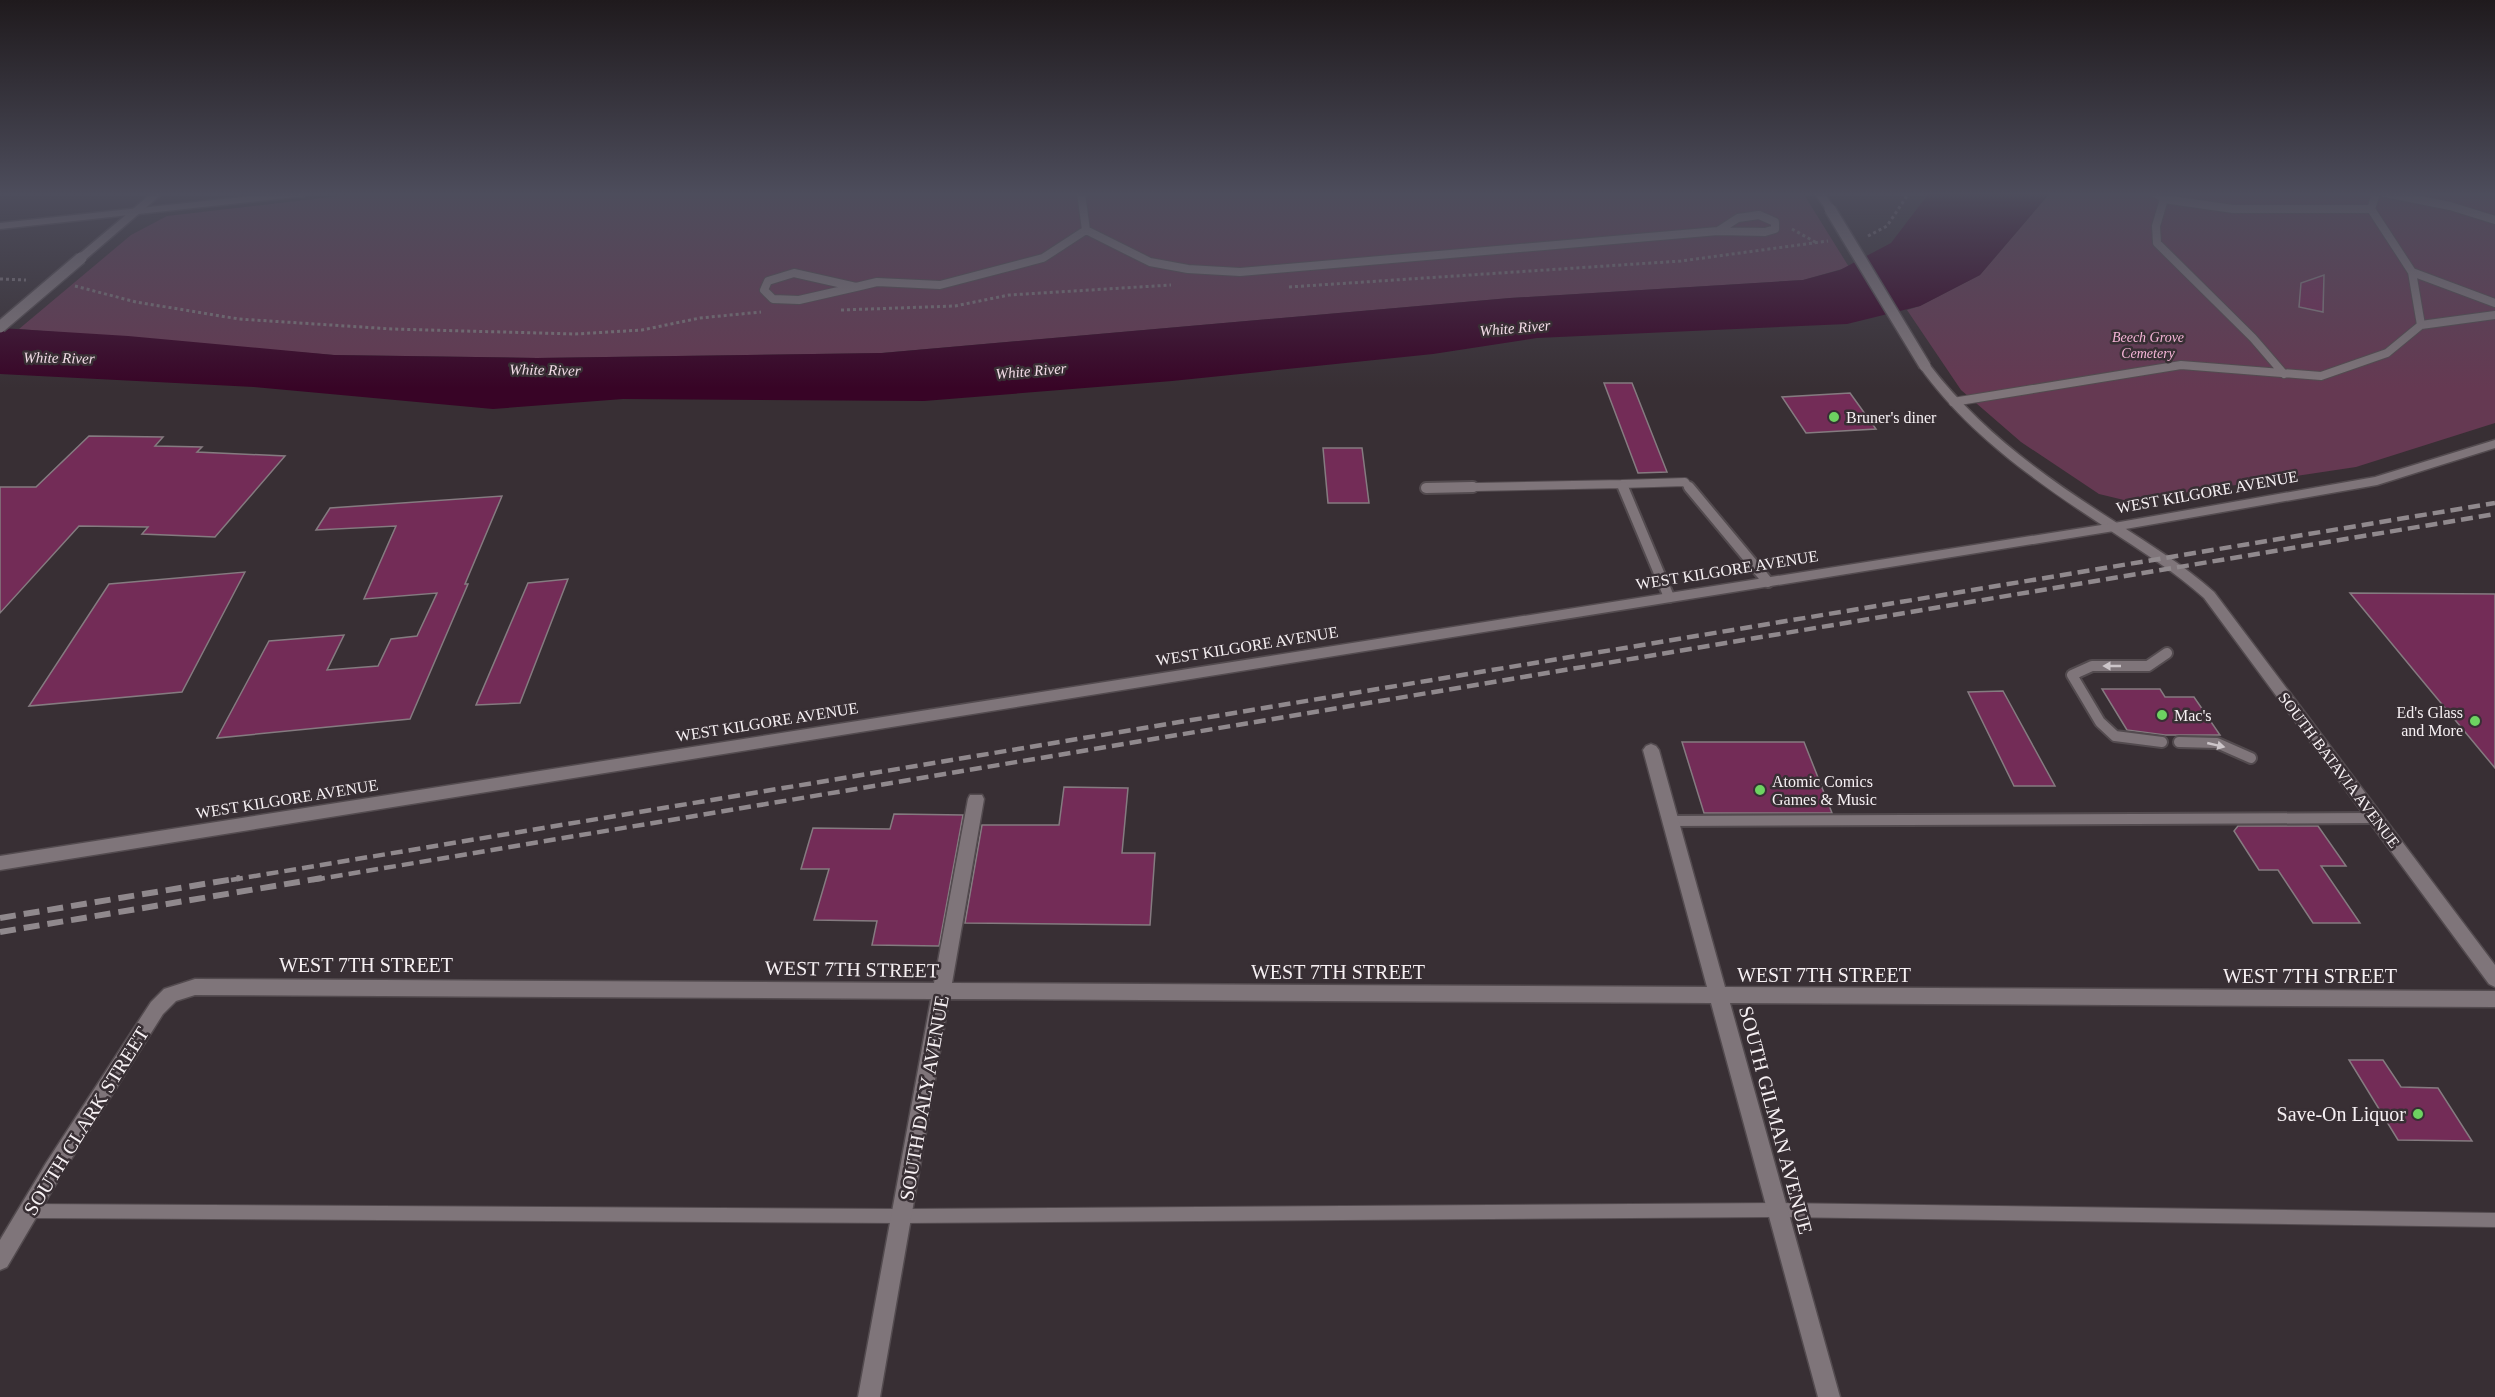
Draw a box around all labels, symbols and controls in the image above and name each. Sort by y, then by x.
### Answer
water label: White River [1479,317,1551,339]
park label: Beech Grove Cemetery [2112,330,2184,361]
water label: White River [23,349,95,367]
water label: White River [995,360,1067,382]
water label: White River [509,361,581,379]
place label: Bruner's diner [1846,409,1937,426]
marker: Bruner's diner [1827,410,1841,424]
street label: WEST KILGORE AVENUE [2115,468,2299,516]
street label: WEST KILGORE AVENUE [1635,547,1819,593]
street label: WEST KILGORE AVENUE [1155,623,1339,669]
one-way arrow [2103,661,2122,671]
street label: SOUTH BATAVIA AVENUE [2275,689,2403,851]
street label: WEST KILGORE AVENUE [675,699,859,745]
place label: Ed's Glass and More [2397,704,2463,739]
place label: Mac's [2174,707,2212,724]
marker: Mac's [2155,708,2169,722]
marker: Ed's Glass and More [2468,714,2482,728]
one-way arrow [2207,741,2226,750]
place label: Atomic Comics Games & Music [1772,773,1877,808]
street label: WEST KILGORE AVENUE [195,776,379,822]
marker: Atomic Comics Games & Music [1753,783,1767,797]
street label: WEST 7TH STREET [279,954,453,976]
street label: WEST 7TH STREET [765,956,939,982]
street label: WEST 7TH STREET [1251,961,1425,983]
street label: WEST 7TH STREET [1737,964,1911,986]
street label: WEST 7TH STREET [2223,965,2397,987]
street label: SOUTH DALY AVENUE [895,994,953,1202]
street label: SOUTH GILMAN AVENUE [1735,1004,1817,1236]
street label: SOUTH CLARK STREET [19,1023,153,1219]
place label: Save-On Liquor [2277,1103,2406,1126]
marker: Save-On Liquor [2411,1107,2425,1121]

